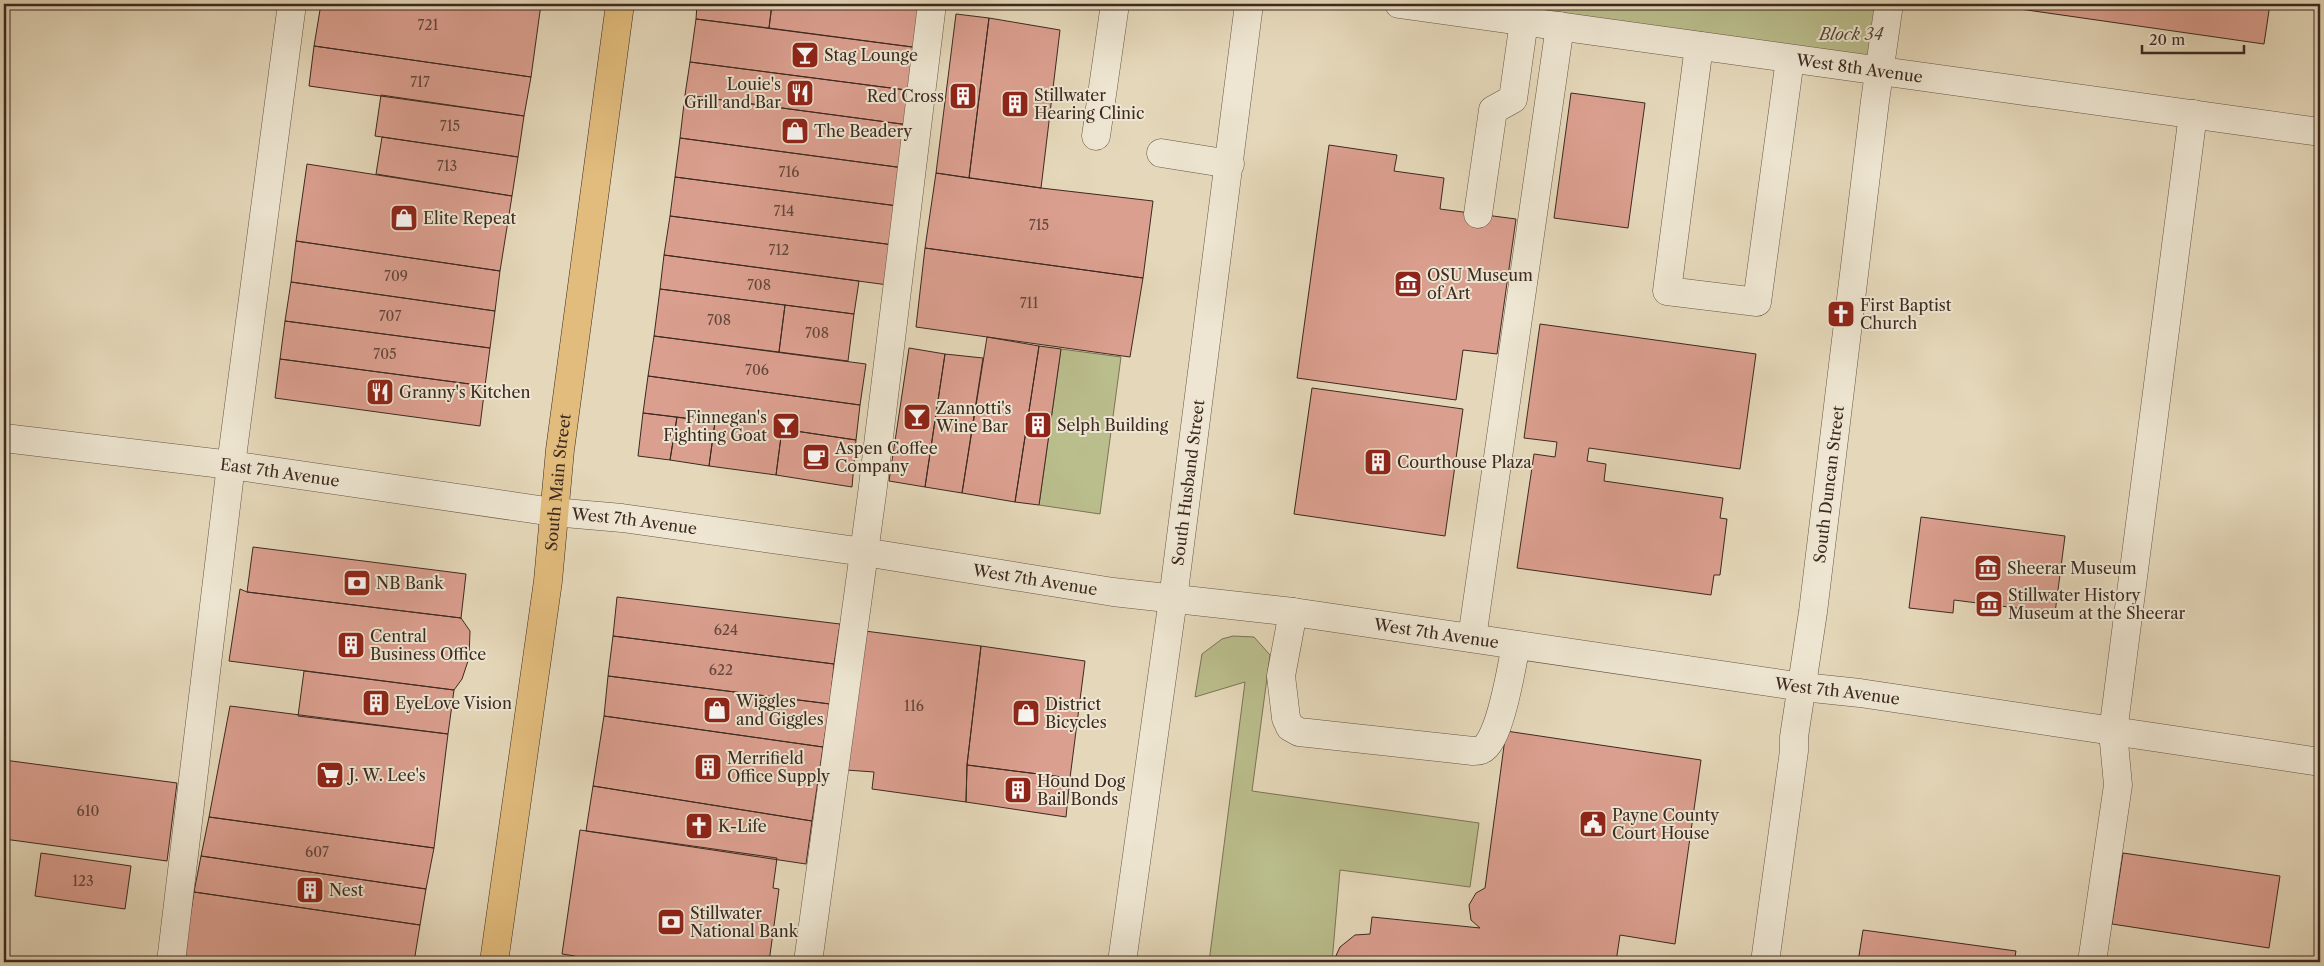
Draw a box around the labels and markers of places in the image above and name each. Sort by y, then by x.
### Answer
bar icon: Stag Lounge [790,40,820,70]
place label: Stag Lounge [824,45,918,65]
place label: Louie's Grill and Bar [684,74,781,112]
restaurant icon: Louie's Grill and Bar [785,78,815,108]
building icon: Red Cross [948,81,978,111]
place label: Stillwater Hearing Clinic [1034,85,1144,123]
place label: Red Cross [867,86,944,106]
building icon: Stillwater Hearing Clinic [1000,89,1030,119]
shop icon: The Beadery [780,116,810,146]
place label: The Beadery [814,121,913,141]
shop icon: Elite Repeat [389,203,419,233]
place label: Elite Repeat [423,208,516,228]
place label: OSU Museum of Art [1427,265,1533,303]
museum icon: OSU Museum of Art [1393,269,1423,299]
place label: First Baptist Church [1860,295,1952,333]
church icon: First Baptist Church [1826,299,1856,329]
restaurant icon: Granny's Kitchen [365,377,395,407]
place label: Granny's Kitchen [399,382,530,402]
place label: Zannotti's Wine Bar [935,398,1012,436]
bar icon: Zannotti's Wine Bar [902,402,932,432]
place label: Finnegan's Fighting Goat [663,407,767,445]
building icon: Selph Building [1023,410,1053,440]
bar icon: Finnegan's Fighting Goat [771,411,801,441]
place label: Selph Building [1057,415,1169,435]
place label: Aspen Coffee Company [834,438,938,476]
cafe icon: Aspen Coffee Company [801,442,831,472]
building icon: Courthouse Plaza [1363,447,1393,477]
place label: Courthouse Plaza [1397,452,1532,472]
museum icon: Sheerar Museum [1973,553,2003,583]
place label: Sheerar Museum [2007,558,2137,578]
bank icon: NB Bank [342,568,372,598]
place label: NB Bank [376,573,444,593]
place label: Stillwater History Museum at the Sheerar [2008,585,2186,623]
museum icon: Stillwater History Museum at the Sheerar [1974,589,2004,619]
place label: Central Business Office [370,626,486,664]
building icon: Central Business Office [336,630,366,660]
building icon: EyeLove Vision [361,688,391,718]
place label: Wiggles and Giggles [735,691,824,729]
place label: EyeLove Vision [395,693,512,713]
place label: District Bicycles [1045,694,1107,732]
shop icon: Wiggles and Giggles [702,695,732,725]
shop icon: District Bicycles [1011,698,1041,728]
place label: Merrifield Office Supply [727,748,831,786]
building icon: Merrifield Office Supply [693,752,723,782]
supermarket icon: J. W. Lee's [315,760,345,790]
place label: J. W. Lee's [346,765,426,785]
place label: Hound Dog Bail Bonds [1037,771,1126,809]
building icon: Hound Dog Bail Bonds [1003,775,1033,805]
place label: Payne County Court House [1612,805,1720,843]
public building icon: Payne County Court House [1578,809,1608,839]
church icon: K-Life [684,811,714,841]
place label: K-Life [718,816,767,836]
building icon: Nest [295,875,325,905]
place label: Nest [329,880,364,900]
place label: Stillwater National Bank [690,903,799,941]
bank icon: Stillwater National Bank [656,907,686,937]

